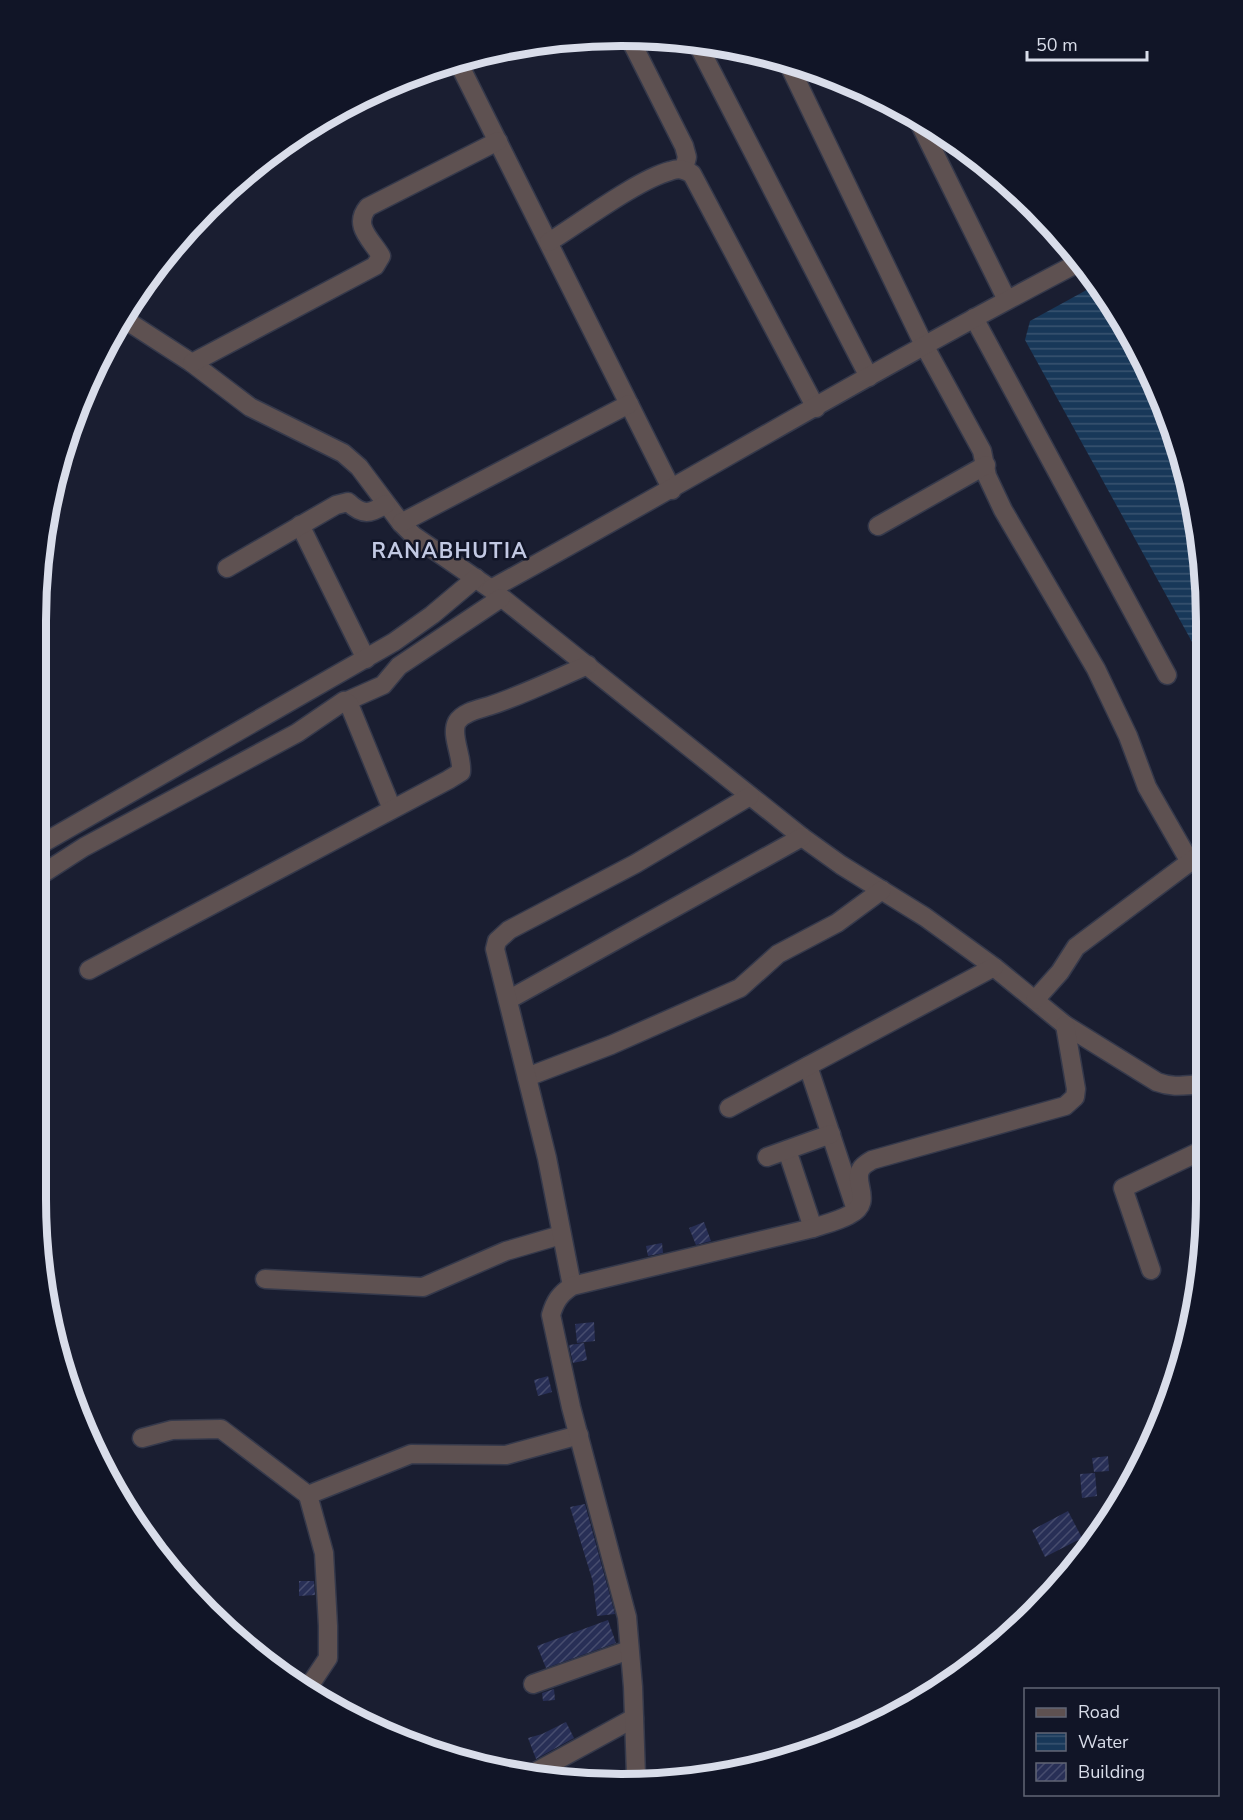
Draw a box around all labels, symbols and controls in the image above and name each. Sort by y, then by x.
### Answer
scale bar [1027,24,1147,62]
text: 50 m [1036,33,1078,57]
district label: RANABHUTIA [372,537,528,565]
legend [1024,1688,1219,1796]
text: Road [1078,1700,1120,1724]
text: Water [1078,1730,1129,1754]
text: Building [1078,1760,1145,1784]

